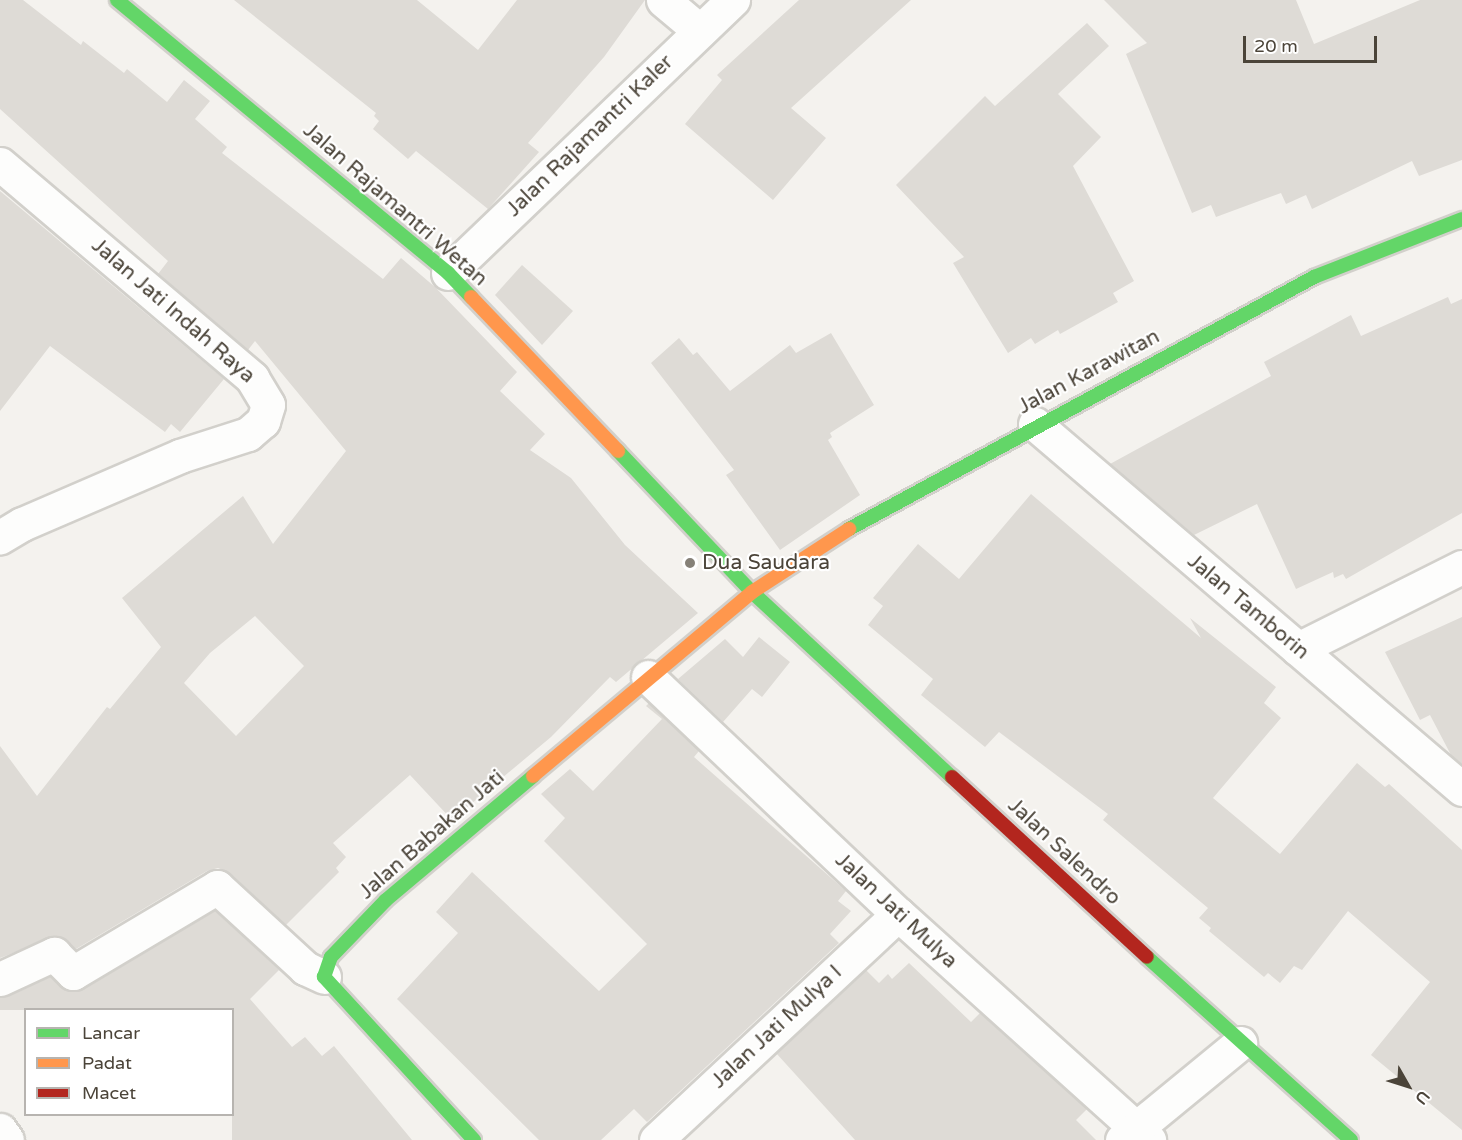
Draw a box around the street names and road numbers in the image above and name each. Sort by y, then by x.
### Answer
street label: Jalan Rajamantri Kaler [501,50,679,222]
street label: Jalan Rajamantri Wetan [298,118,492,292]
street label: Jalan Jati Indah Raya [86,233,260,389]
street label: Jalan Karawitan [1014,324,1164,420]
street label: Jalan Tamborin [1182,549,1314,665]
street label: Jalan Babakan Jati [354,765,510,905]
street label: Jalan Salendro [1002,793,1126,911]
street label: Jalan Jati Mulya [830,848,962,974]
street label: Jalan Jati Mulya I [706,960,848,1094]

